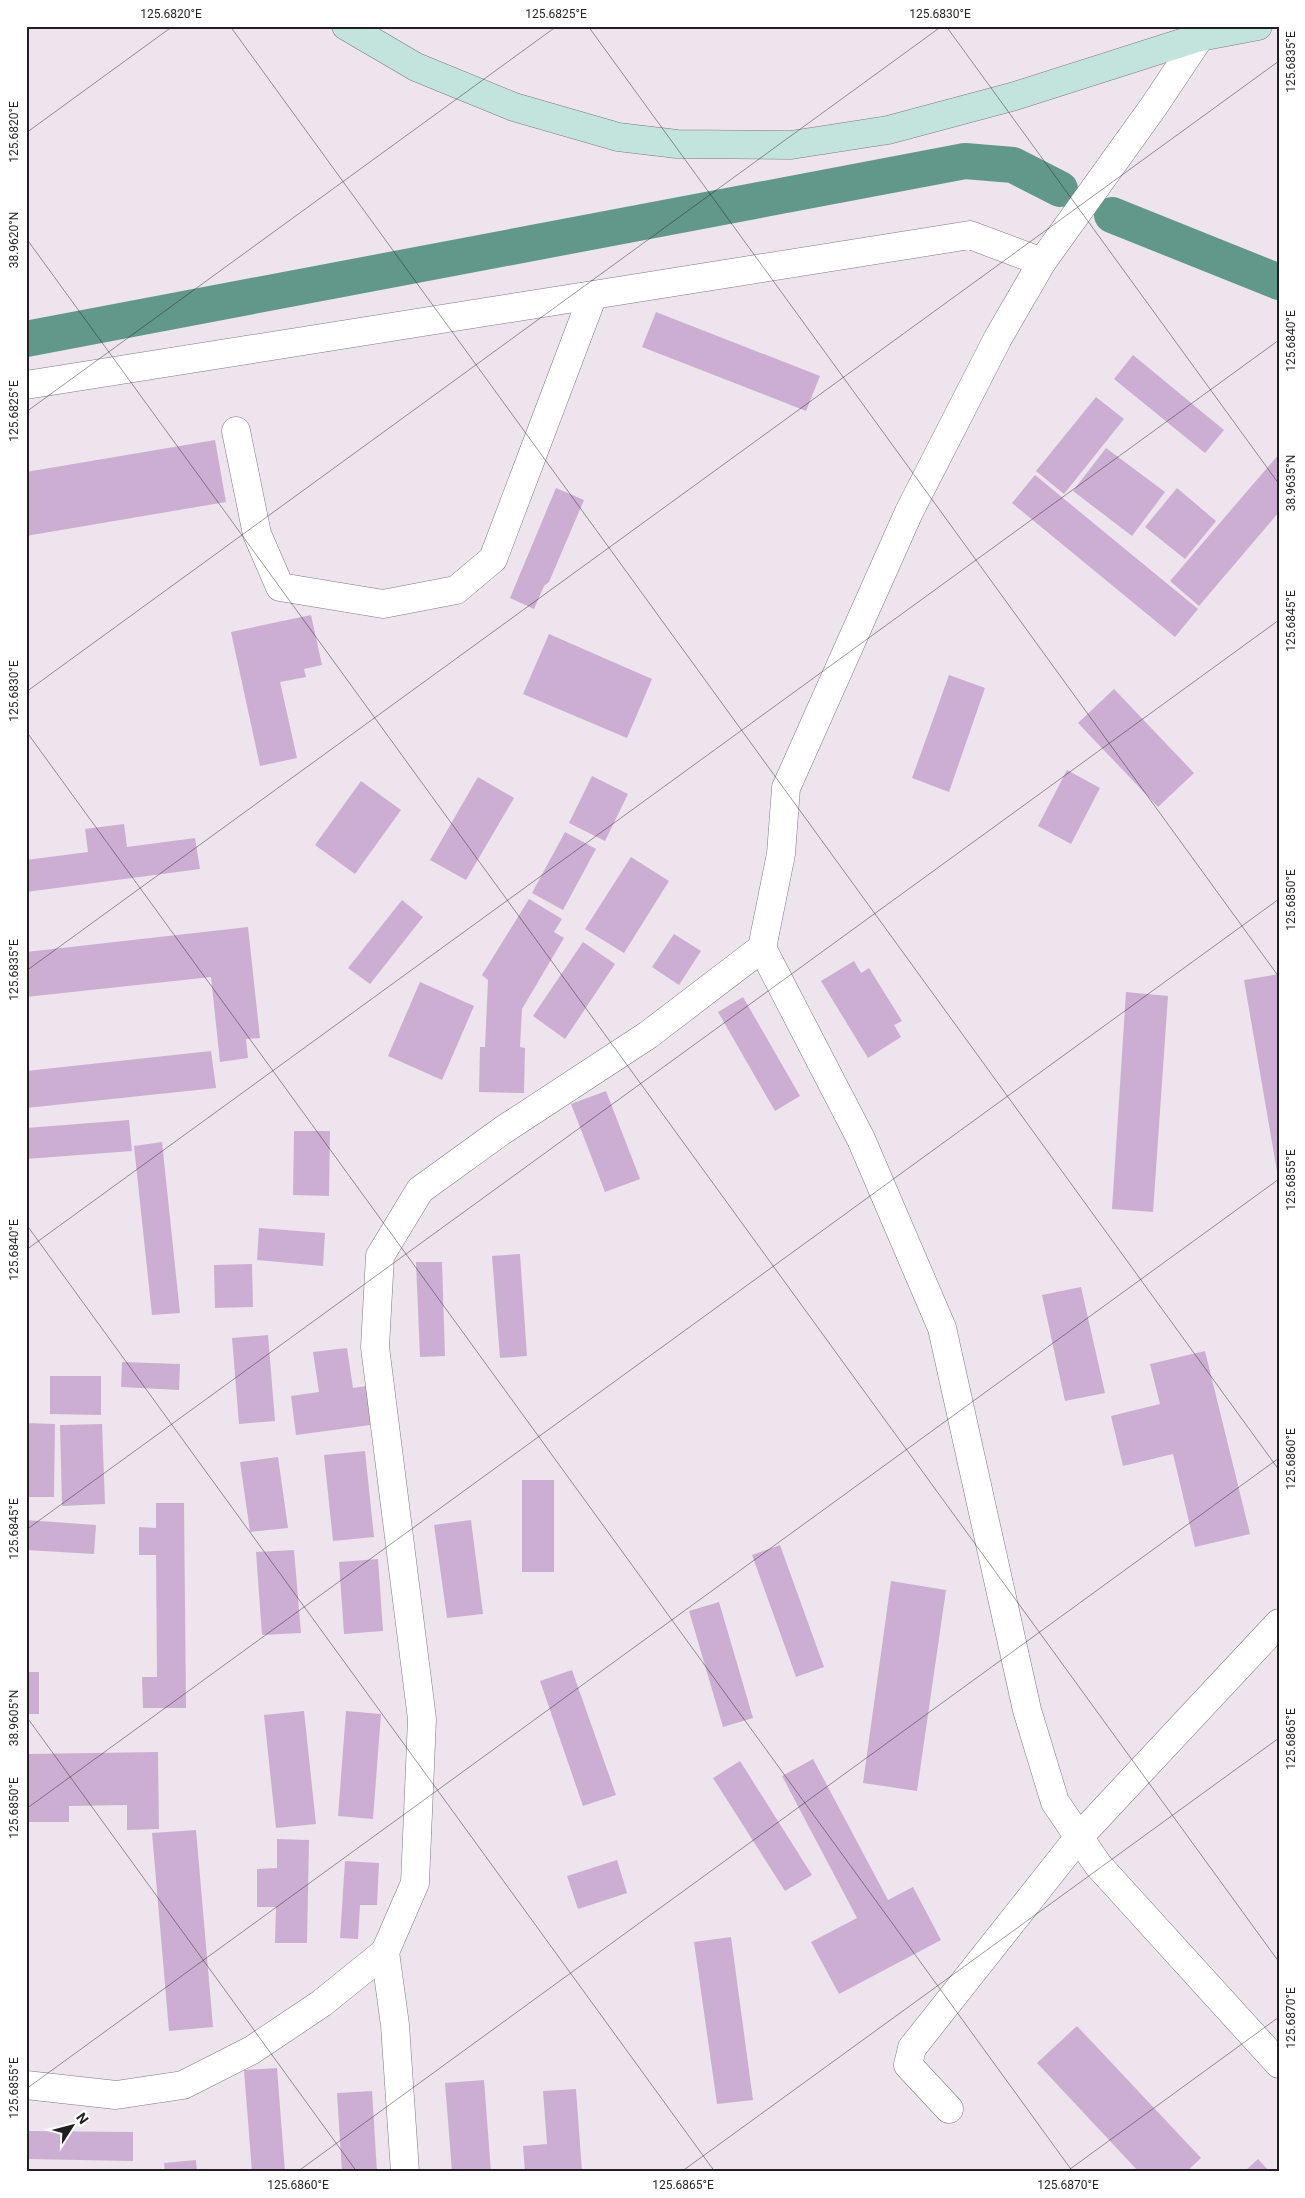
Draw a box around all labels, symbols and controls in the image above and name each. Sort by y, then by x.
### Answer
text: 125.6820°E [140,7,202,21]
text: 125.6825°E [525,7,587,21]
text: 125.6830°E [909,7,971,21]
text: 125.6835°E [1284,31,1298,93]
text: 125.6820°E [7,101,21,163]
text: 38.9620°N [7,212,21,268]
text: 125.6840°E [1284,310,1298,372]
text: 125.6825°E [7,380,21,442]
text: 38.9635°N [1284,455,1298,511]
text: 125.6845°E [1284,590,1298,652]
text: 125.6830°E [7,660,21,722]
text: 125.6850°E [1284,869,1298,931]
text: 125.6835°E [7,939,21,1001]
text: 125.6855°E [1284,1149,1298,1211]
text: 125.6840°E [7,1219,21,1281]
text: 125.6860°E [1284,1428,1298,1490]
text: 125.6845°E [7,1498,21,1560]
text: 38.9605°N [7,1690,21,1746]
text: 125.6865°E [1284,1708,1298,1770]
text: 125.6850°E [7,1777,21,1839]
text: 125.6870°E [1284,1987,1298,2049]
text: 125.6855°E [7,2057,21,2119]
north arrow [48,2100,98,2150]
text: N [73,2110,92,2127]
text: 125.6860°E [267,2178,329,2192]
text: 125.6865°E [652,2178,714,2192]
text: 125.6870°E [1037,2178,1099,2192]

